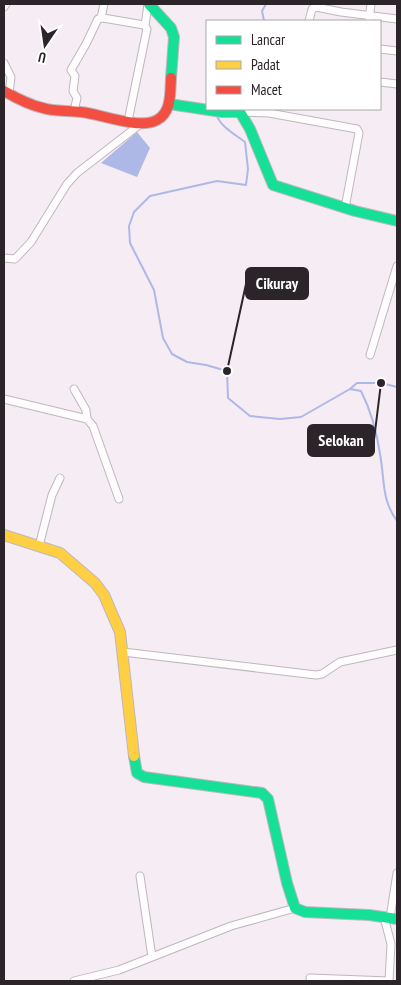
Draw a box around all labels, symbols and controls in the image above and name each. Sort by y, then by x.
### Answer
north arrow [20,20,70,70]
legend [206,20,381,110]
text: Lancar [251,30,286,49]
text: U [37,48,48,67]
text: Padat [251,55,280,74]
text: Macet [251,80,282,99]
callout: Cikuray [246,268,308,299]
text: Cikuray [256,273,299,293]
callout: Selokan [308,425,374,456]
text: Selokan [318,430,364,450]

